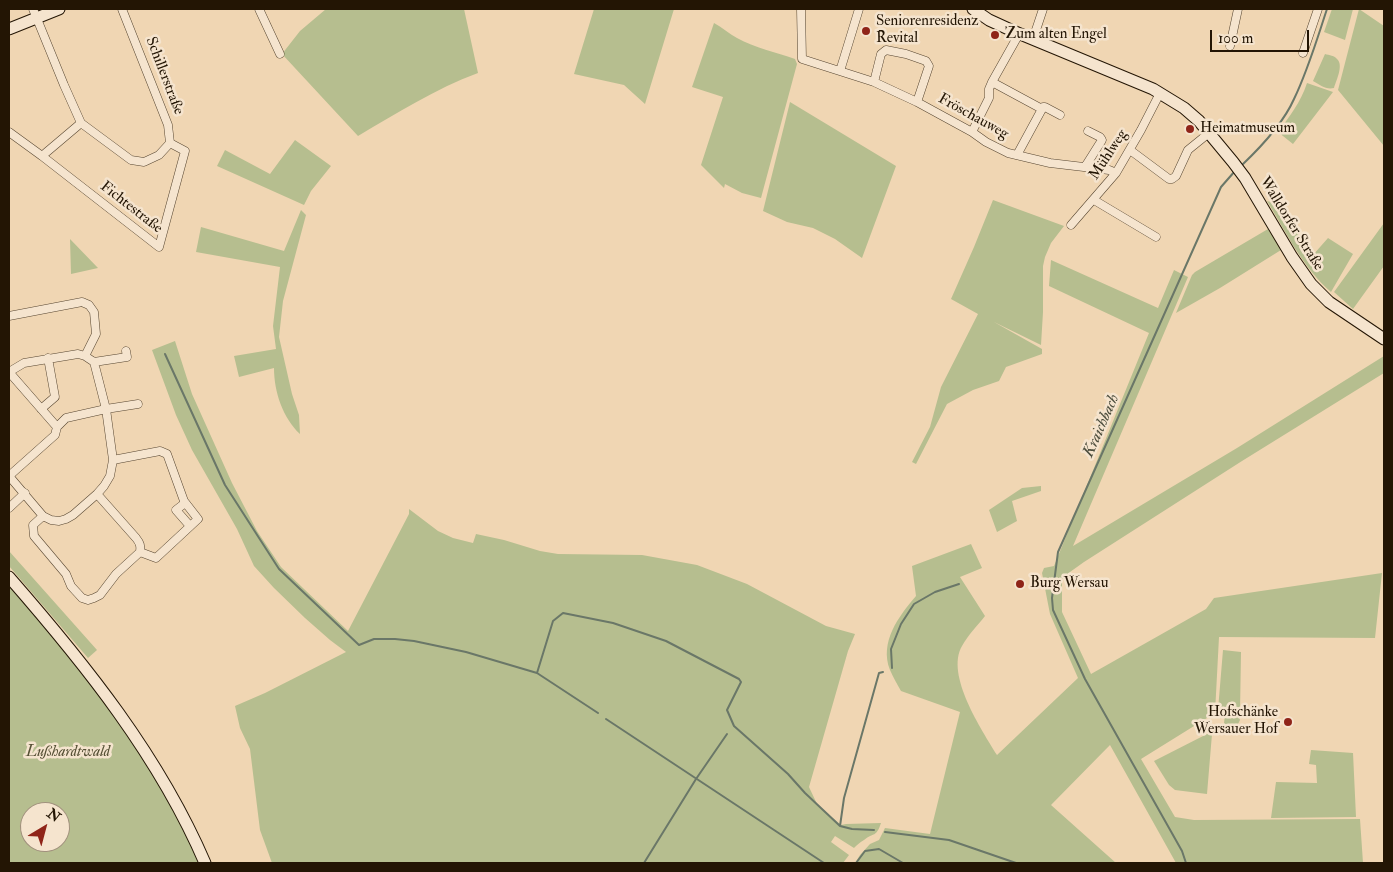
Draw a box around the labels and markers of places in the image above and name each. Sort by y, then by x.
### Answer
place label: Seniorenresidenz Revital [876,13,979,48]
marker: Seniorenresidenz Revital [860,25,872,37]
place label: Zum alten Engel [1005,26,1107,44]
marker: Zum alten Engel [989,29,1001,41]
place label: Heimatmuseum [1200,120,1295,138]
marker: Heimatmuseum [1184,123,1196,135]
place label: Burg Wersau [1030,575,1109,593]
marker: Burg Wersau [1014,578,1026,590]
place label: Hofschänke Wersauer Hof [1194,704,1278,739]
marker: Hofschänke Wersauer Hof [1282,716,1294,728]

